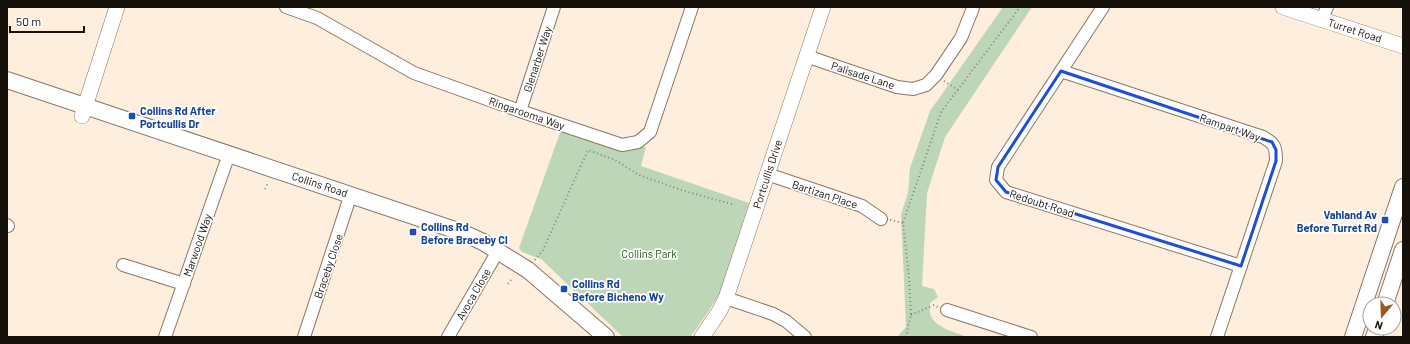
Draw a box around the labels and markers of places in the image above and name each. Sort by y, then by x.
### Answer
place label: Collins Rd After Portcullis Dr [140,104,216,130]
marker: Collins Rd After Portcullis Dr [127,111,137,121]
place label: Vahland Av Before Turret Rd [1297,208,1377,234]
marker: Vahland Av Before Turret Rd [1380,215,1390,225]
place label: Collins Rd Before Braceby Cl [421,220,508,246]
marker: Collins Rd Before Braceby Cl [408,227,418,237]
place label: Collins Rd Before Bicheno Wy [572,277,664,303]
marker: Collins Rd Before Bicheno Wy [559,284,569,294]

